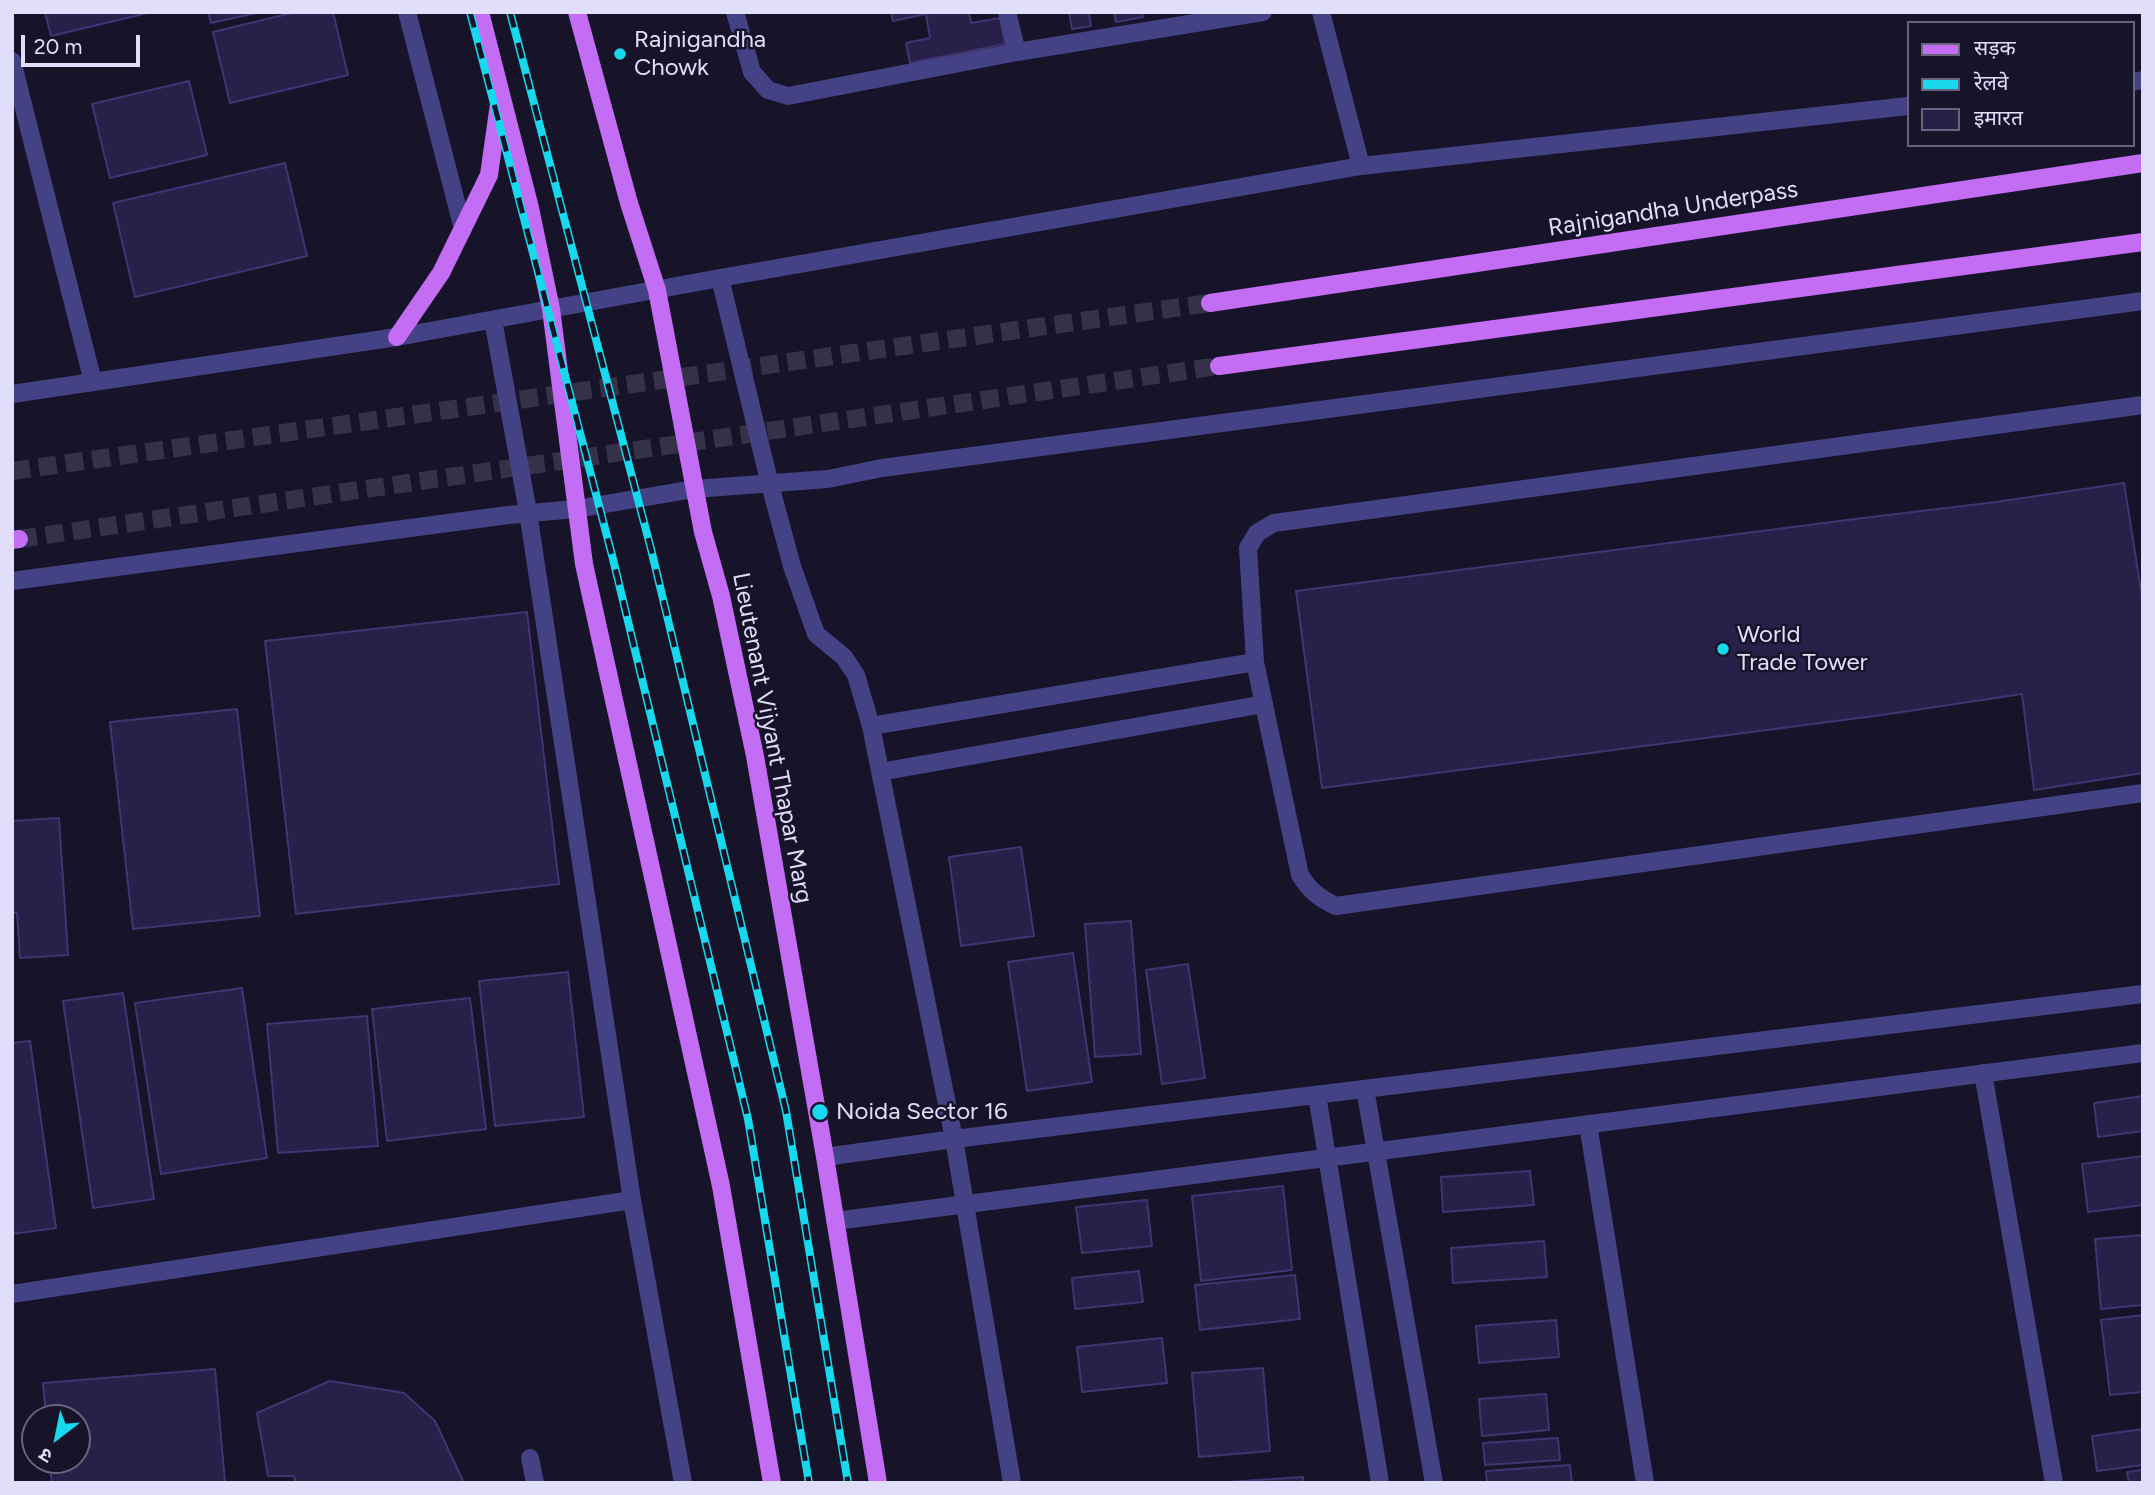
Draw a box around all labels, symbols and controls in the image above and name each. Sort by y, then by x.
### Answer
scale bar [24,21,144,65]
legend [1906,21,2134,147]
place label: Rajnigandha Chowk [634,26,766,82]
text: 20 m [34,34,82,59]
text: सड़क [1974,35,2016,60]
marker: Rajnigandha Chowk [612,46,628,62]
text: रेलवे [1974,70,2009,95]
text: इमारत [1974,105,2023,130]
street label: Rajnigandha Underpass [1546,175,1800,243]
street label: Lieutenant Vijyant Thapar Marg [726,570,818,906]
place label: World Trade Tower [1737,621,1868,677]
marker: World Trade Tower [1715,641,1731,657]
place label: Noida Sector 16 [836,1098,1008,1126]
marker: Noida Sector 16 [810,1102,830,1122]
north arrow [21,1404,91,1474]
text: उ [35,1443,56,1468]

